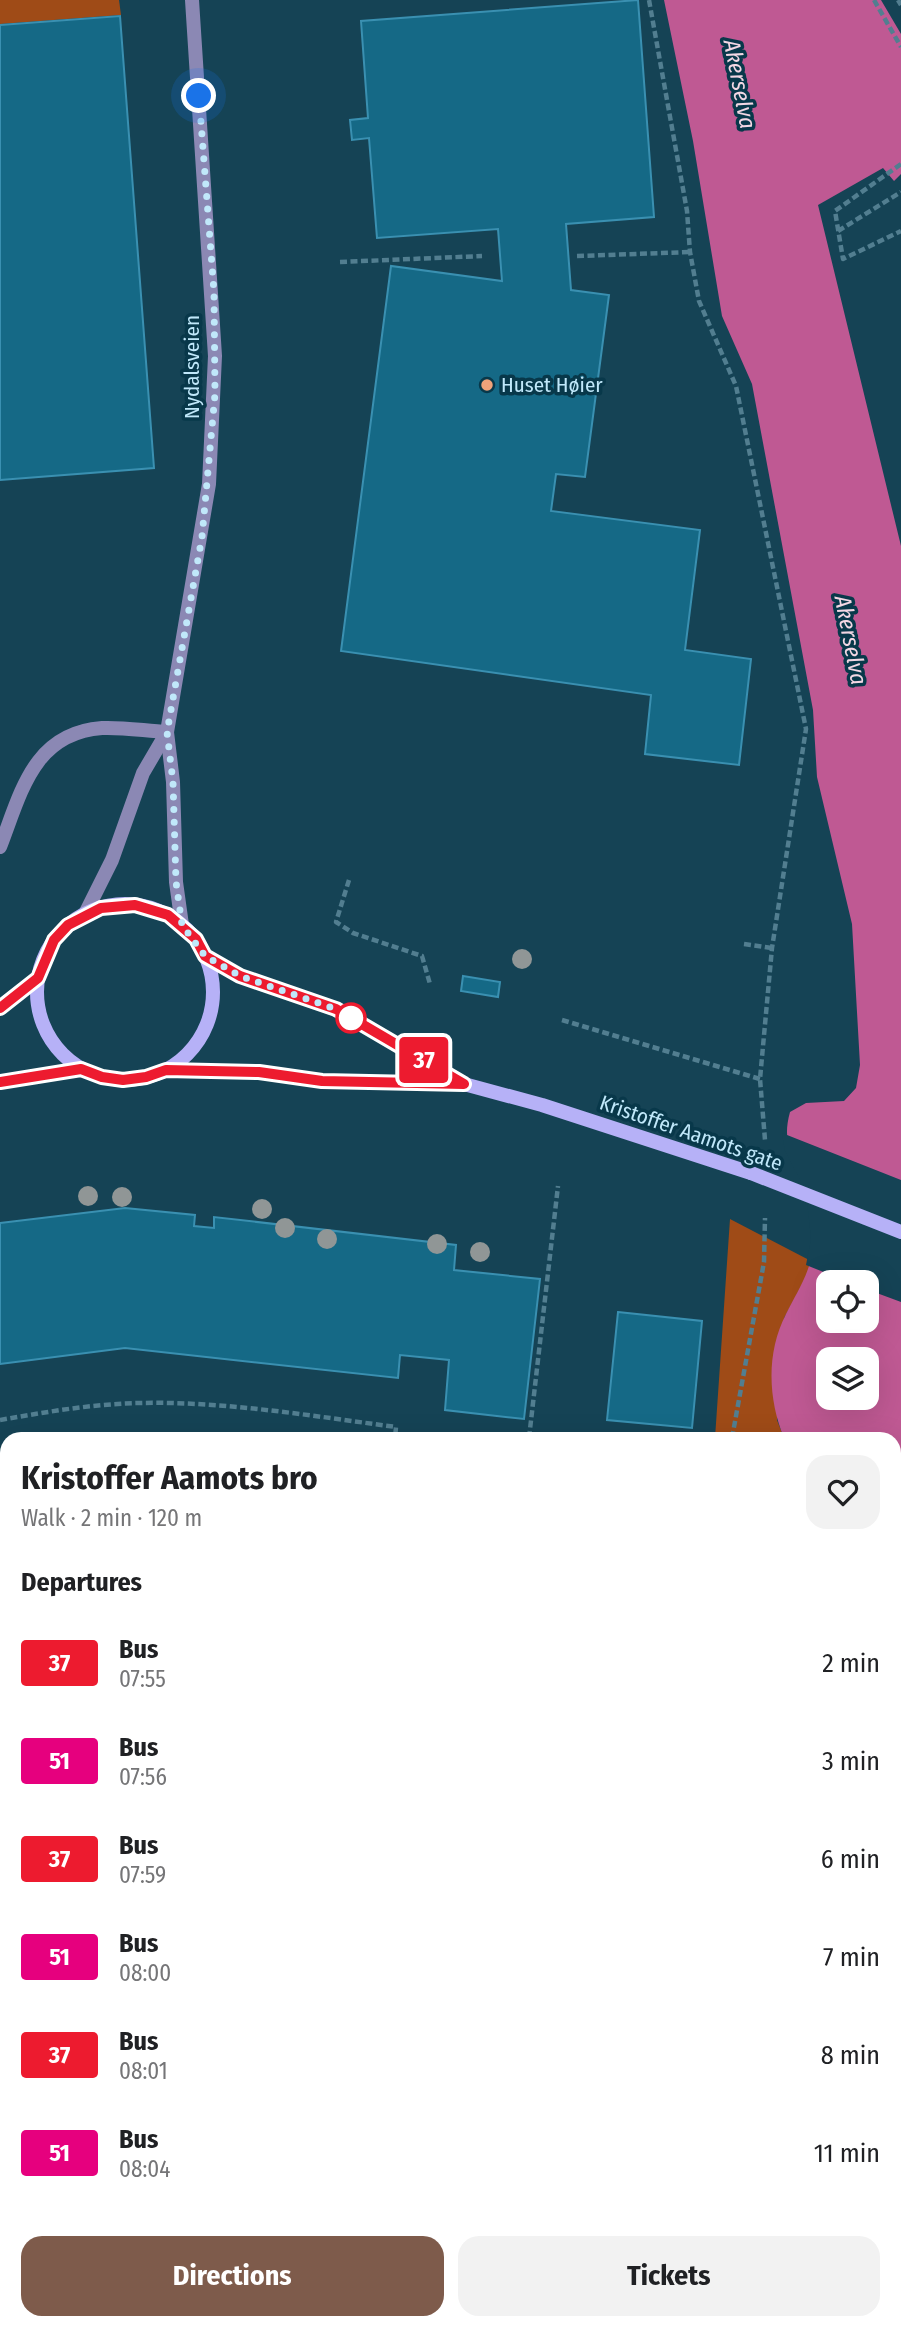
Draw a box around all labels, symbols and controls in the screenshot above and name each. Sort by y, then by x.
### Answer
water label: Akerselva [717,36,762,131]
your location [181,78,216,113]
street label: Nydalsveien [179,315,205,419]
place label: Huset Høier [501,372,603,398]
marker: Huset Høier [479,377,495,393]
water label: Akerselva [828,592,873,687]
unlabelled marker [336,1003,366,1033]
line badge: 37 [392,1037,456,1083]
text: 37 [413,1046,435,1074]
street label: Kristoffer Aamots gate [596,1090,786,1176]
map controls [816,1270,879,1410]
button: locate [816,1270,879,1333]
button: layers [816,1347,879,1410]
button: heart [806,1455,880,1529]
text: Kristoffer Aamots bro [21,1458,318,1498]
text: Walk · 2 min · 120 m [21,1504,202,1532]
text: Departures [21,1567,142,1598]
text: Bus [119,1634,158,1665]
text: 2 min [822,1648,880,1679]
text: 37 [49,1649,70,1677]
text: 07:55 [119,1665,166,1693]
text: Bus [119,1732,158,1763]
text: 3 min [822,1746,880,1777]
text: 51 [49,1747,70,1775]
text: 07:56 [119,1763,167,1791]
text: Bus [119,1830,158,1861]
text: 6 min [821,1844,880,1875]
text: 37 [49,1845,70,1873]
text: 07:59 [119,1861,166,1889]
text: Bus [119,1928,158,1959]
text: 7 min [823,1942,880,1973]
text: 51 [49,1943,70,1971]
text: 08:00 [119,1959,171,1987]
text: Bus [119,2026,158,2057]
text: 8 min [821,2040,880,2071]
text: 37 [49,2041,70,2069]
text: 08:01 [119,2057,168,2085]
text: Bus [119,2124,158,2155]
text: 11 min [814,2138,880,2169]
text: 51 [49,2139,70,2167]
text: 08:04 [119,2155,170,2183]
button: Directions [21,2236,444,2316]
button: Tickets [458,2236,880,2316]

